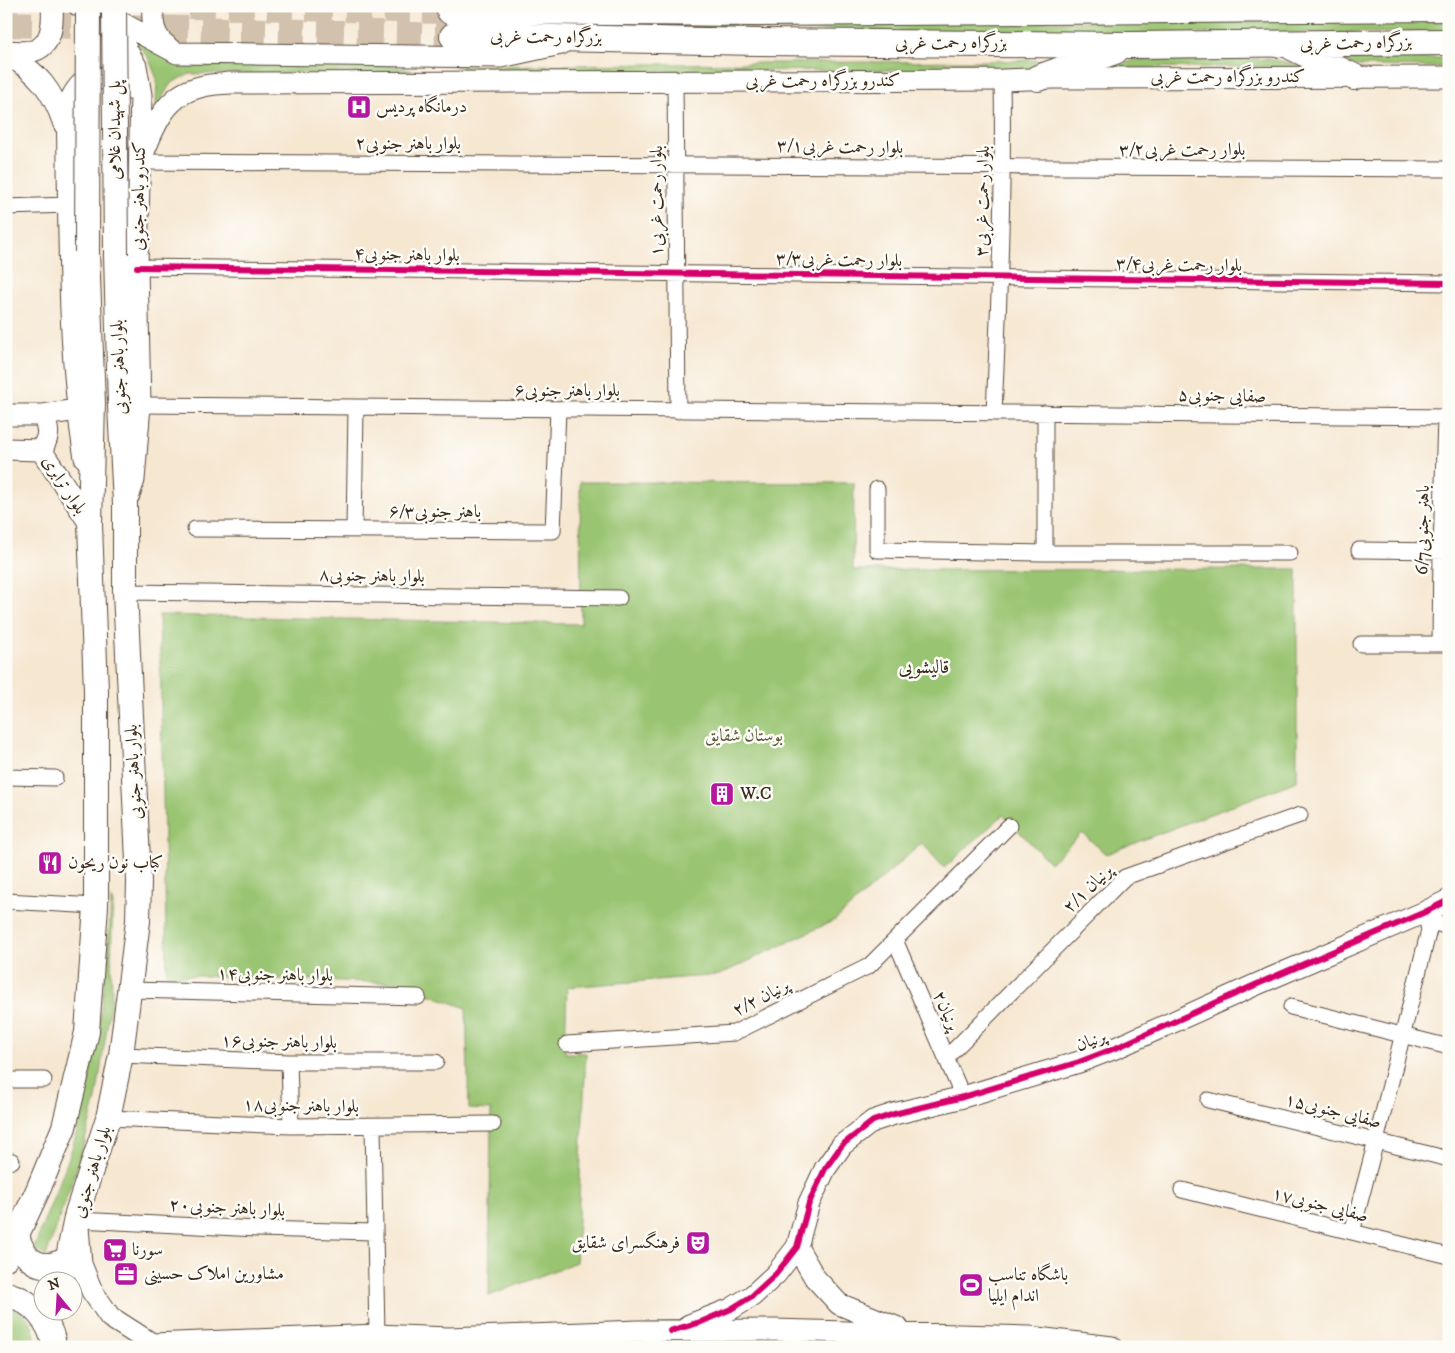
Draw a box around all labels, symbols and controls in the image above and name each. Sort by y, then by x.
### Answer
street label: بزرگراه رحمت غربی [490,23,602,50]
street label: بزرگراه رحمت غربی [1300,29,1412,56]
street label: بزرگراه رحمت غربی [895,30,1007,55]
street label: کندرو بزرگراه رحمت غربی [1151,64,1305,89]
street label: کندرو بزرگراه رحمت غربی [746,68,900,93]
street label: پل شهیدان غلامی [104,79,127,180]
hospital icon: درمانگاه پردیس [346,94,372,120]
place label: درمانگاه پردیس [376,94,467,118]
street label: بلوار باهنر جنوبی۲ [355,133,461,156]
street label: بلوار رحمت غربی۳/۱ [776,135,903,160]
street label: بلوار رحمت غربی۳/۲ [1119,139,1245,162]
street label: کندرو باهنر جنوبی [127,141,152,251]
street label: بلوار رحمت غربی۱ [646,145,669,257]
street label: بلوار رحمت غربی۳ [971,145,996,257]
street label: بلوار باهنر جنوبی۴ [354,243,460,268]
street label: بلوار رحمت غربی۳/۳ [775,248,902,273]
street label: بلوار رحمت غربی۳/۴ [1115,253,1242,278]
street label: بلوار باهنر جنوبی [106,319,133,415]
street label: بلوار باهنر جنوبی۶ [514,380,620,403]
street label: صفایی جنوبی۵ [1178,384,1266,409]
street label: بلوار ترابری [37,451,91,519]
street label: 6/7باهنر جنوبی [1411,485,1436,575]
street label: ۶/۳باهنر جنوبی [389,501,481,524]
street label: ۸بلوار باهنر جنوبی [319,564,425,589]
district label: قالیشویی [899,656,949,680]
street label: بلوار باهنر جنوبی [121,724,148,820]
park label: بوستان شقایق [705,725,783,747]
building icon: W.C [709,781,735,807]
place label: W.C [739,783,772,805]
restaurant icon: کباب نون ریحون [37,850,63,876]
place label: کباب نون ریحون [68,852,163,874]
street label: پرنیان ۲/۱ [1059,859,1119,918]
street label: بلوار باهنر جنوبی۱۴ [217,963,333,988]
street label: پرنیان ۲/۲ [729,974,795,1022]
street label: پرنیان۲ [928,988,965,1036]
street label: پرنیان [1073,1025,1111,1057]
street label: بلوار باهنر جنوبی۱۶ [221,1030,337,1055]
street label: صفایی جنوبی۱۵ [1282,1088,1384,1135]
street label: ۱۸بلوار باهنر جنوبی [243,1094,359,1119]
street label: بلوار باهنر جنوبی [68,1123,117,1221]
street label: صفایی جنوبی۱۷ [1269,1182,1371,1229]
street label: بلوار باهنر جنوبی۲۰ [168,1194,286,1223]
place label: فرهنگسرای شقایق [572,1230,680,1254]
theatre icon: فرهنگسرای شقایق [685,1230,711,1256]
supermarket icon: سورنا [102,1237,128,1263]
place label: سورنا [132,1239,163,1261]
office icon: مشاورین املاک حسینی [113,1261,139,1287]
place label: باشگاه تناسب اندام ایلیا [988,1262,1068,1311]
place label: مشاورین املاک حسینی [144,1263,284,1286]
north arrow [32,1270,82,1320]
sports icon: باشگاه تناسب اندام ایلیا [958,1272,984,1298]
text: N [46,1274,63,1295]

